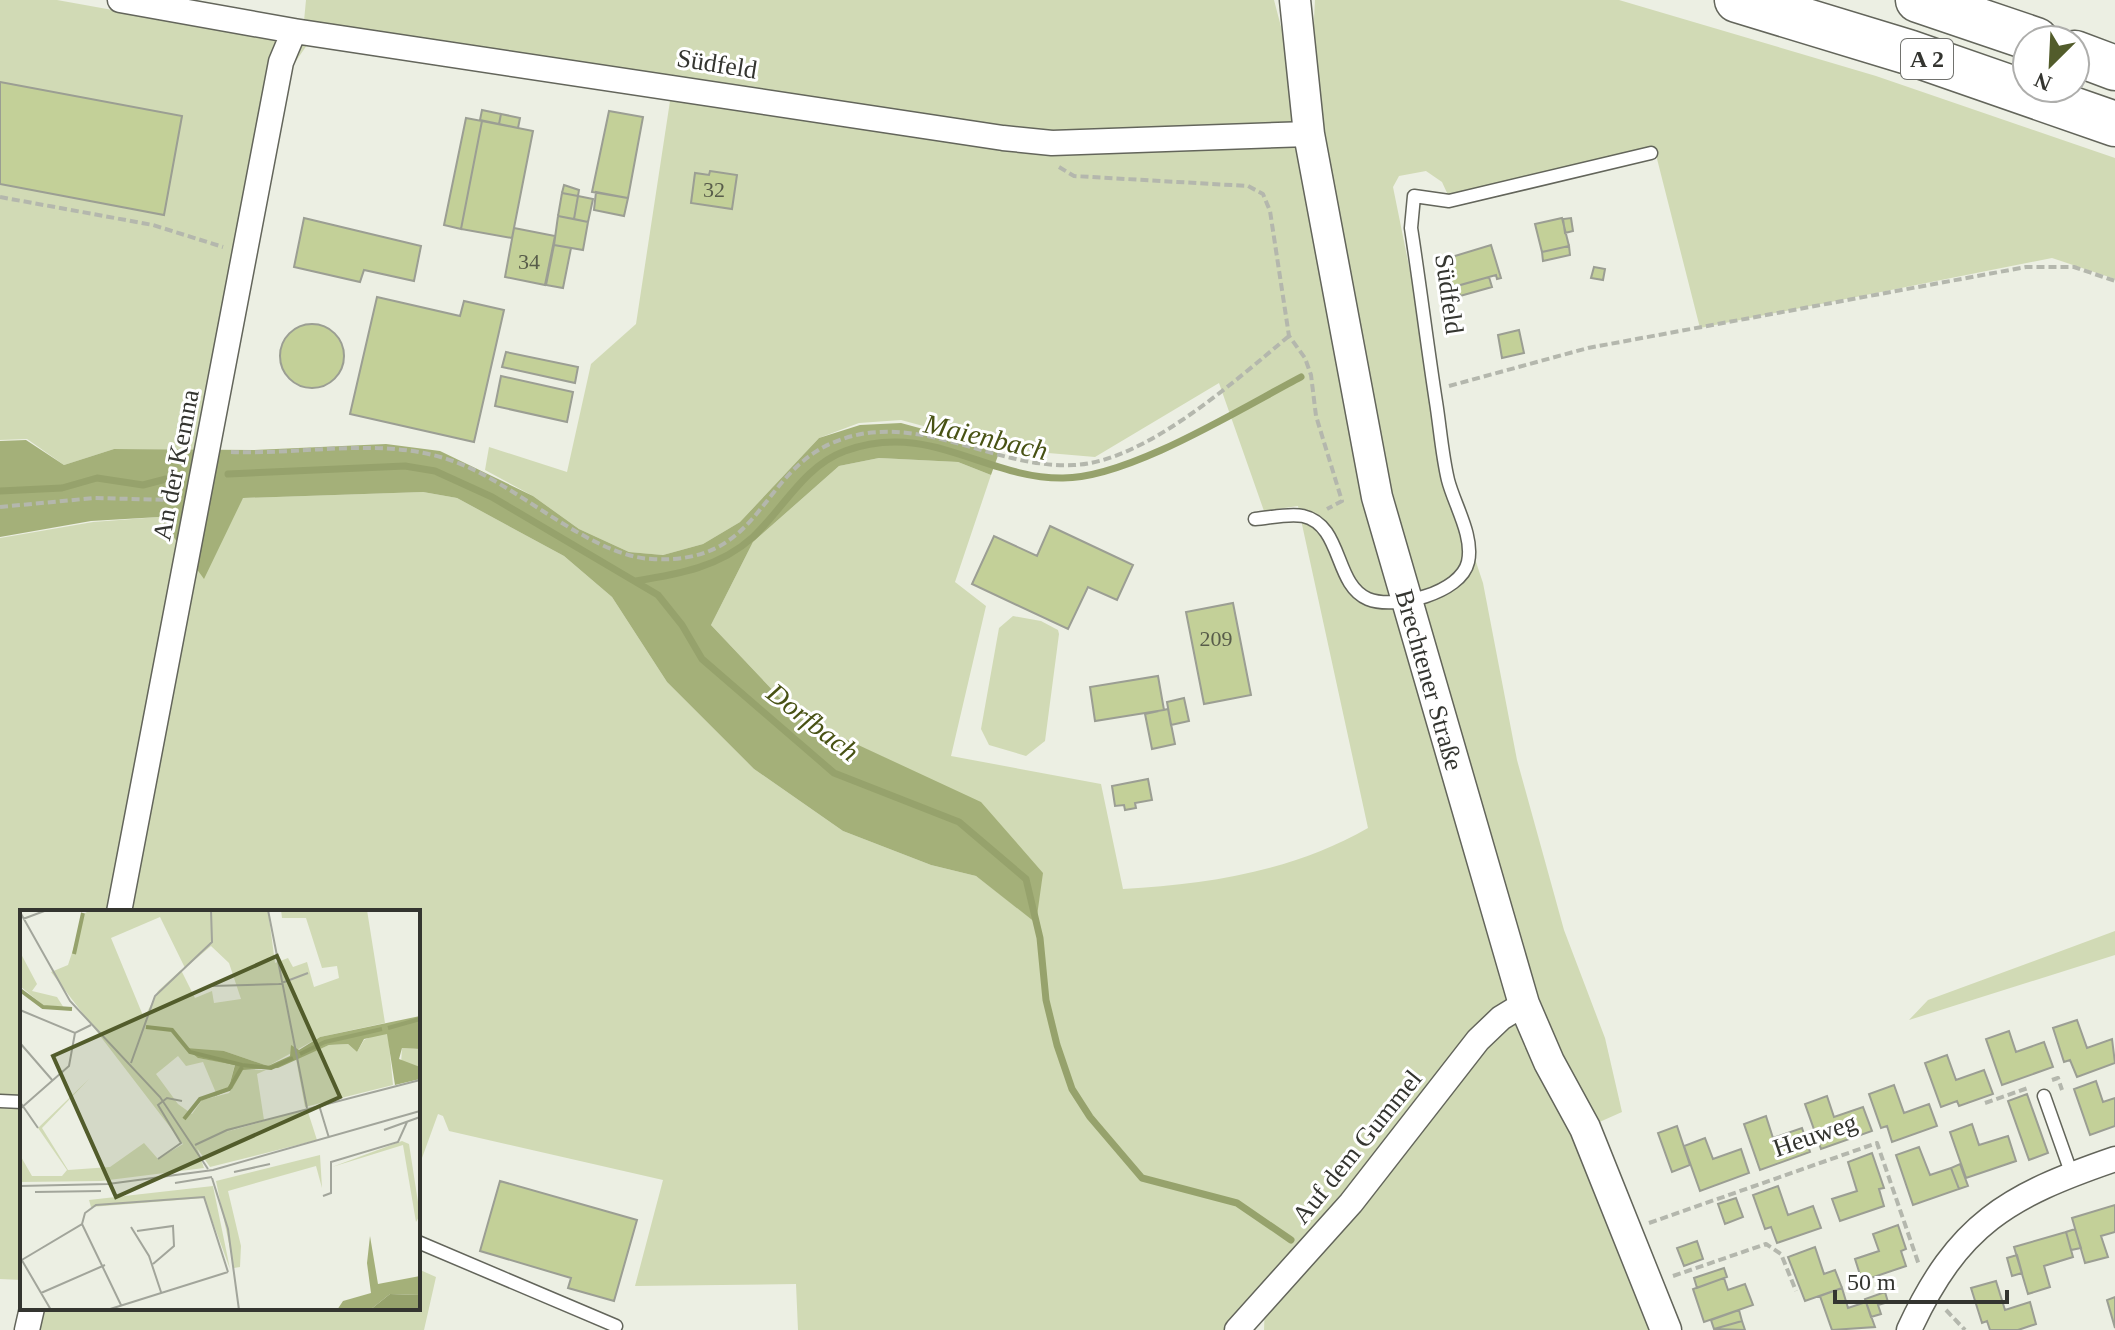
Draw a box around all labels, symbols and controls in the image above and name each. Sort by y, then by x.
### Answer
north arrow [2011,24,2091,104]
road number: A 2 [1901,39,1953,79]
street label: Südfeld [675,43,759,85]
text: N [2031,67,2055,96]
house number: 32 [703,177,725,202]
house number: 34 [518,249,540,274]
street label: Südfeld [1429,252,1469,336]
street label: An der Kemna [147,387,205,543]
water label: Maienbach [920,408,1051,466]
street label: Brechtener Straße [1389,586,1469,774]
house number: 209 [1200,626,1233,651]
water label: Dorfbach [760,676,865,767]
inset map [20,910,420,1310]
street label: Auf dem Gummel [1286,1064,1428,1230]
street label: Heuweg [1769,1107,1861,1163]
scale bar [1835,1254,2007,1304]
text: 50 m [1847,1269,1896,1295]

